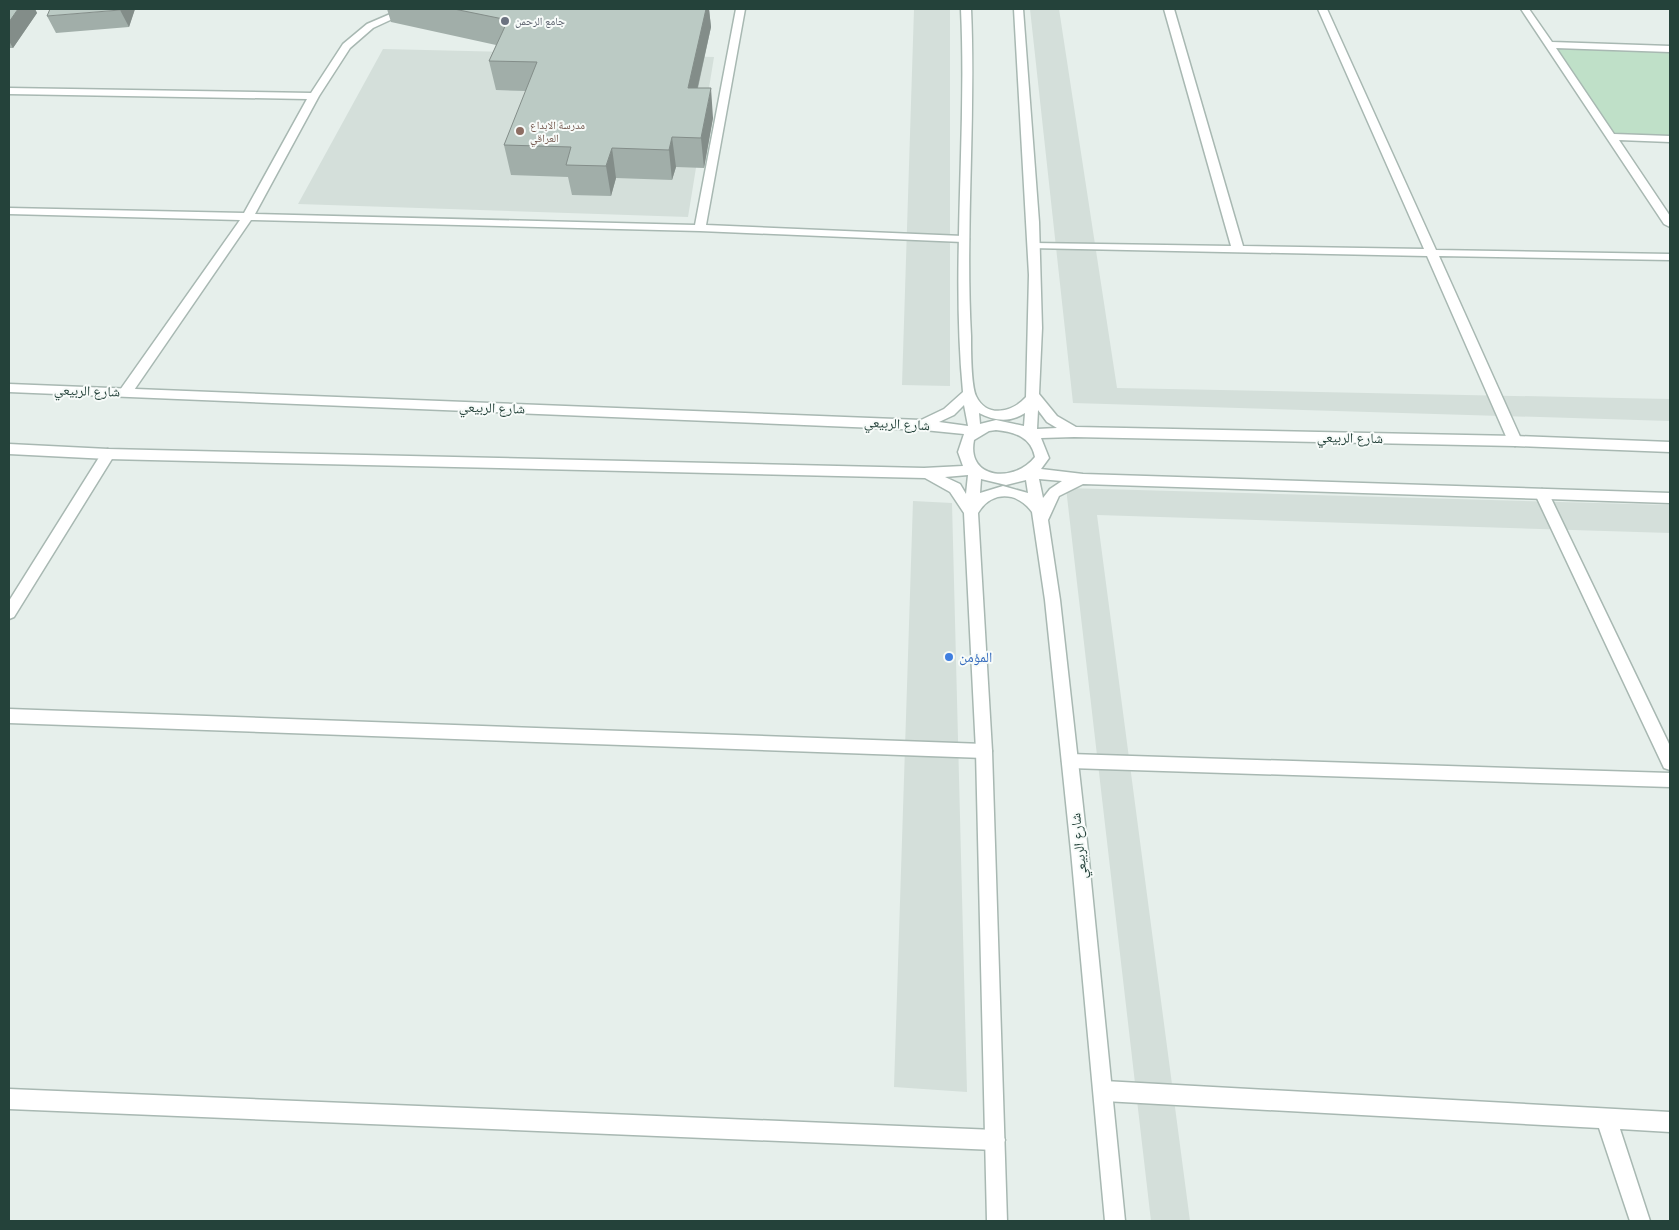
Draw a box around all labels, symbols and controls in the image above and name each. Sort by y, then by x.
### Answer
marker: جامع الرحمن [499,15,511,27]
place label: جامع الرحمن [515,15,565,28]
place label: مدرسة الابداع العراقي [530,119,585,146]
marker: مدرسة الابداع العراقي [514,125,526,137]
street label: شارع الربيعي [54,381,120,403]
street label: شارع الربيعي [459,398,525,420]
street label: شارع الربيعي [863,414,931,437]
street label: شارع الربيعي [1317,429,1383,450]
place label: المؤمن [959,649,992,666]
marker: المؤمن [943,651,955,663]
street label: شارع الربيعي [1067,812,1093,880]

